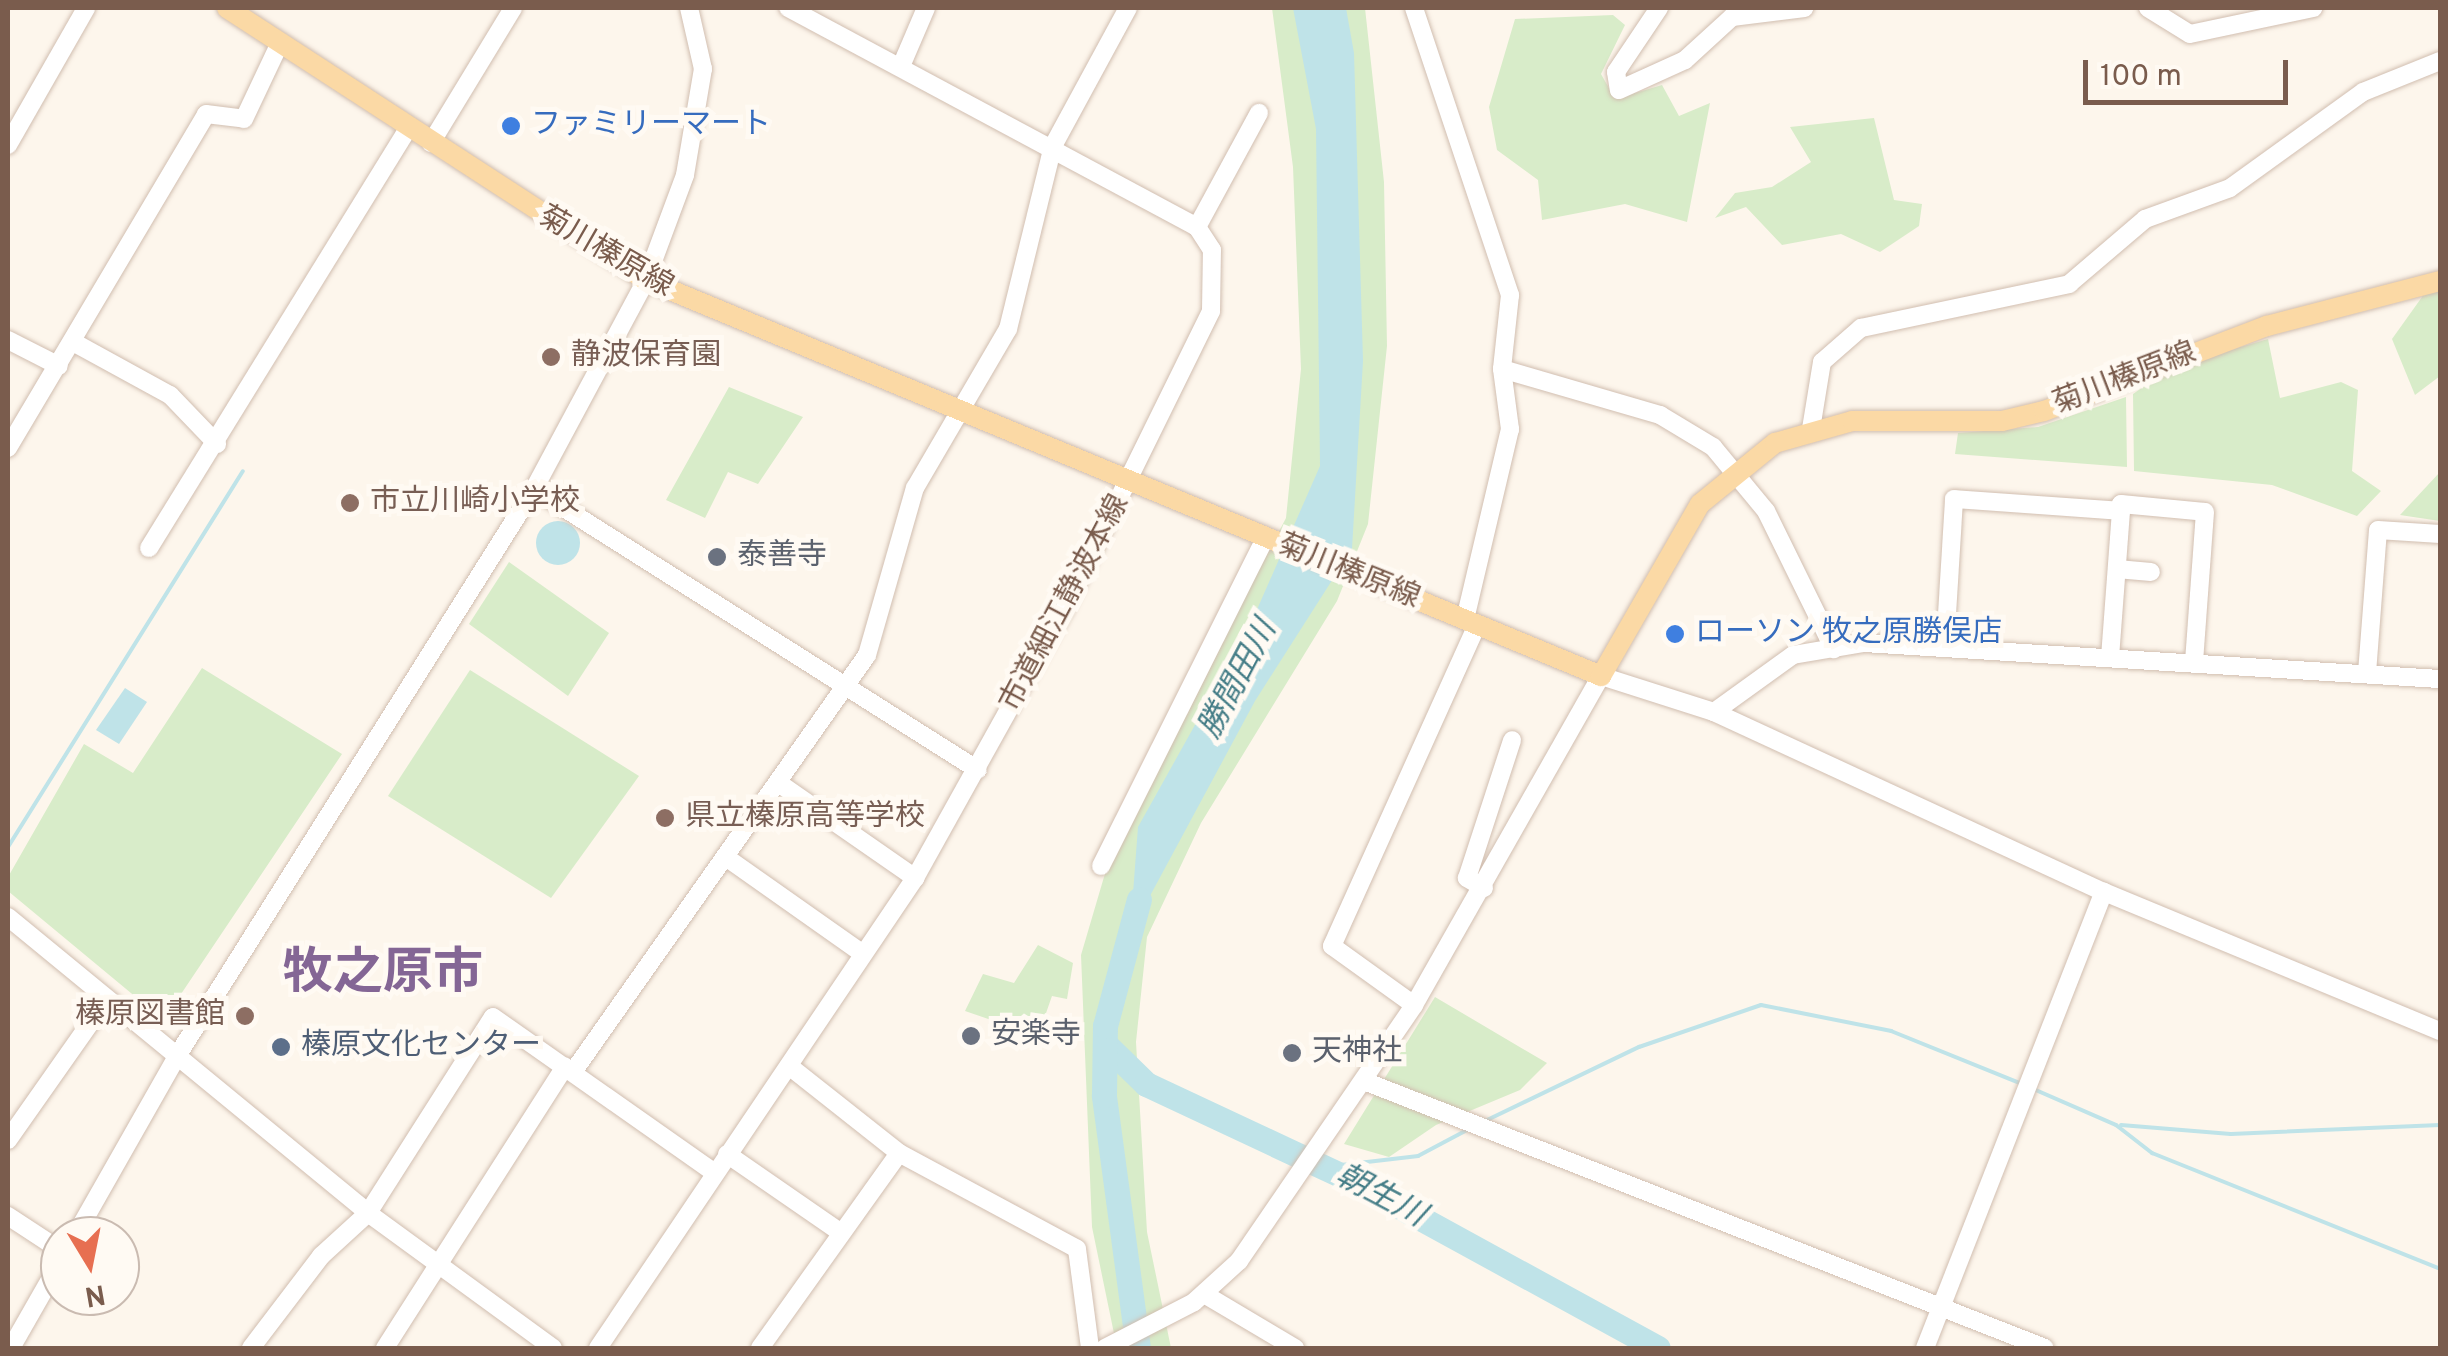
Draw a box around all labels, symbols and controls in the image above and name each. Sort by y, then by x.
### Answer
scale bar [2088,40,2293,102]
text: 100 m [2100,59,2182,96]
place label: ファミリーマート [531,108,771,144]
marker: ファミリーマート [500,115,522,137]
street label: 菊川榛原線 [531,200,679,306]
street label: 菊川榛原線 [2049,336,2201,424]
place label: 静波保育園 [571,339,721,375]
marker: 静波保育園 [540,346,562,368]
place label: 市立川崎小学校 [370,485,580,521]
street label: 市道細江静波本線 [994,490,1138,718]
marker: 市立川崎小学校 [339,492,361,514]
street label: 菊川榛原線 [1272,528,1424,618]
place label: 泰善寺 [737,539,827,575]
marker: 泰善寺 [706,546,728,568]
water label: 勝間田川 [1192,614,1286,746]
place label: ローソン 牧之原勝俣店 [1695,616,2002,652]
marker: ローソン 牧之原勝俣店 [1664,623,1686,645]
place label: 県立榛原高等学校 [685,800,925,836]
marker: 県立榛原高等学校 [654,807,676,829]
district label: 牧之原市 [283,946,483,1006]
place label: 榛原図書館 [75,998,225,1034]
marker: 榛原図書館 [234,1005,256,1027]
place label: 安楽寺 [991,1018,1081,1054]
marker: 安楽寺 [960,1025,982,1047]
place label: 榛原文化センター [301,1029,541,1065]
place label: 天神社 [1312,1035,1402,1071]
marker: 榛原文化センター [270,1036,292,1058]
marker: 天神社 [1281,1042,1303,1064]
water label: 朝生川 [1329,1158,1431,1236]
north arrow [40,1216,140,1316]
text: N [82,1274,108,1313]

